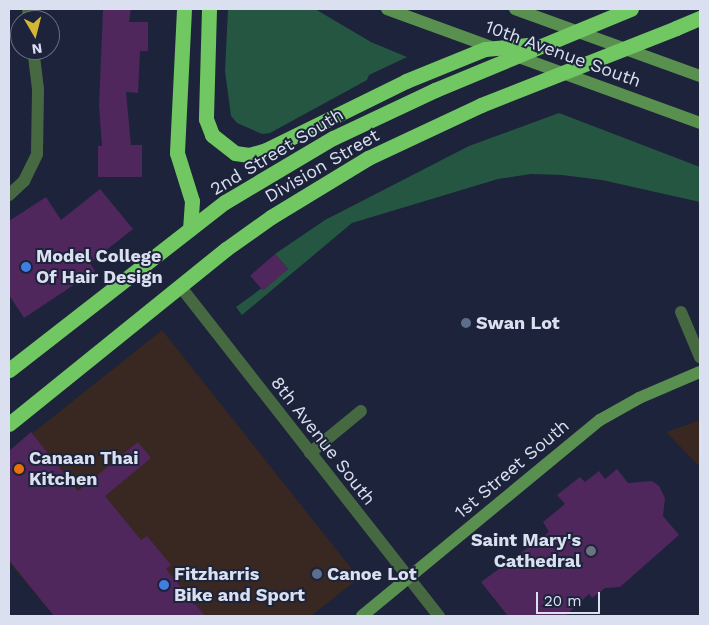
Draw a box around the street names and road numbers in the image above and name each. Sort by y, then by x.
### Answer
street label: 10th Avenue South [482,16,644,92]
street label: 2nd Street South [207,104,347,200]
street label: Division Street [261,125,383,207]
street label: 8th Avenue South [266,372,380,510]
street label: 1st Street South [450,415,574,523]

